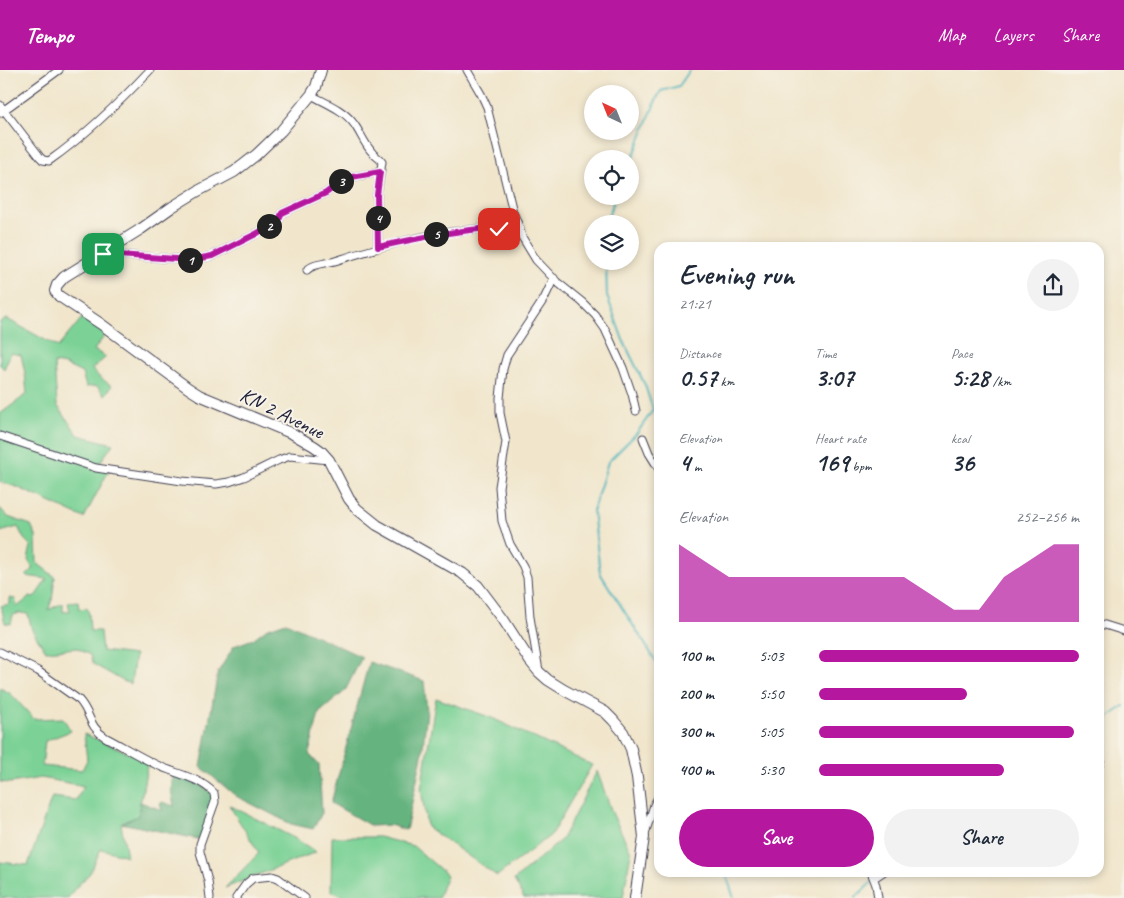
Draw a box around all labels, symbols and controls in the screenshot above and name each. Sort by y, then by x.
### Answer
text: Tempo [25,20,73,50]
text: Map [938,24,966,46]
text: Layers [994,24,1033,46]
text: Share [1061,24,1099,46]
north arrow [584,85,639,140]
map controls [584,85,639,270]
button: locate [584,150,639,205]
pin: 3 [328,168,354,194]
text: 3 [338,173,345,190]
pin: 4 [366,206,390,230]
pin [478,208,520,250]
text: 4 [375,210,382,227]
pin: 2 [256,214,282,238]
icon: check [485,215,513,243]
button: layers [584,215,639,270]
text: 2 [266,218,273,235]
pin: 5 [424,222,448,246]
text: 5 [433,226,440,243]
pin [82,233,124,275]
icon: arrive [89,240,117,268]
pin: 1 [178,248,202,272]
text: 1 [187,252,194,269]
text: Evening run [679,257,794,292]
button: share [1027,259,1079,311]
text: 21:21 [679,294,711,314]
text: Distance [679,345,721,362]
text: Time [815,345,836,362]
text: Pace [951,345,973,362]
text: 0.57 [679,362,717,394]
text: 3:07 [815,362,854,394]
text: 5:28 [951,362,989,394]
text: km [717,373,734,390]
text: /km [989,373,1011,390]
street label: KN 2 Avenue [236,382,329,445]
text: Elevation [679,430,722,447]
text: Heart rate [815,430,866,447]
text: kcal [951,430,970,447]
text: 4 [679,447,690,479]
text: 169 [815,447,849,479]
text: 36 [951,447,974,479]
text: m [690,458,702,475]
text: bpm [849,458,872,475]
text: Elevation [679,507,728,527]
text: 252–256 m [1016,507,1079,527]
text: 100 m [679,646,714,666]
text: 5:03 [759,646,784,666]
text: 200 m [679,684,714,704]
text: 5:50 [759,684,784,704]
text: 300 m [679,722,714,742]
text: 5:05 [759,722,784,742]
text: 400 m [679,760,714,780]
text: 5:30 [759,760,784,780]
button: Save [679,809,874,867]
button: Share [884,809,1079,867]

